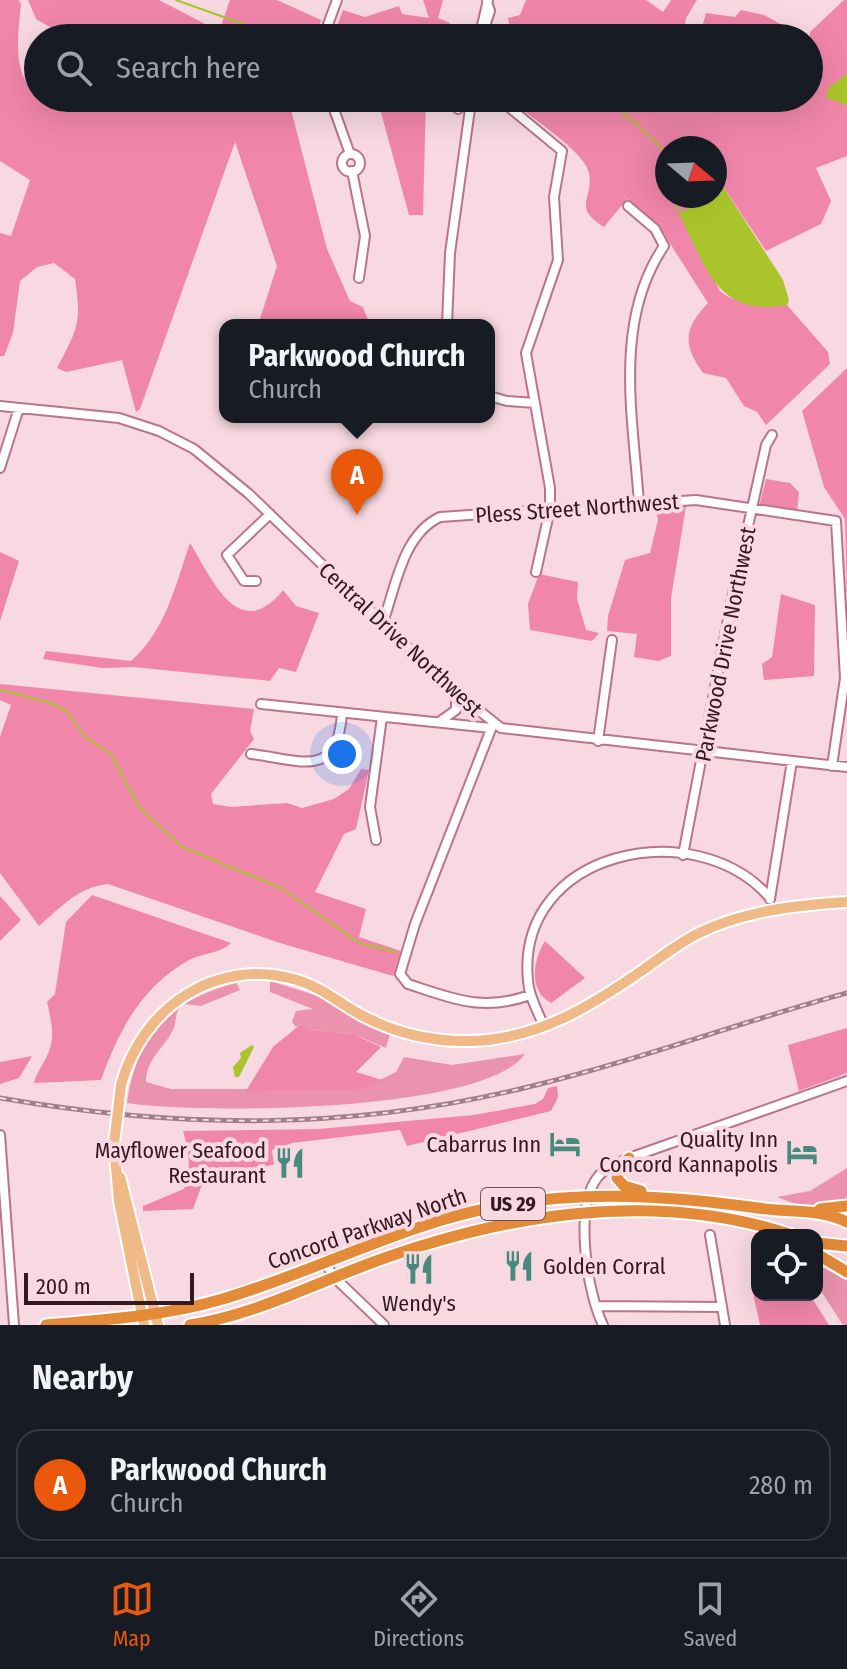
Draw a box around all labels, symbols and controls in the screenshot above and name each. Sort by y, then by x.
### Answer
search box [24,24,823,112]
icon: search [52,46,96,90]
text: Search here [116,50,261,86]
north arrow [655,136,727,208]
popup [219,319,495,423]
text: Parkwood Church [249,338,465,374]
text: Church [249,374,322,405]
pin: A [331,449,383,515]
street label: Pless Street Northwest [474,488,681,529]
street label: Parkwood Drive Northwest [689,524,762,764]
street label: Central Drive Northwest [313,557,489,723]
your location [322,734,362,774]
place label: Quality Inn Concord Kannapolis [599,1126,778,1178]
hotel icon: Cabarrus Inn [548,1127,582,1161]
place label: Cabarrus Inn [427,1131,541,1158]
hotel icon: Quality Inn Concord Kannapolis [785,1135,819,1169]
place label: Mayflower Seafood Restaurant [95,1137,267,1189]
restaurant icon: Mayflower Seafood Restaurant [273,1146,307,1180]
street label: Concord Parkway North [264,1182,470,1275]
road number: US 29 [481,1188,545,1220]
map controls [751,1229,823,1301]
button: locate [751,1229,823,1301]
restaurant icon: Golden Corral [502,1249,536,1283]
restaurant icon: Wendy's [402,1252,436,1286]
place label: Golden Corral [543,1253,666,1280]
scale bar [24,1269,194,1305]
text: 200 m [36,1273,91,1300]
place label: Wendy's [382,1290,456,1317]
text: Nearby [32,1357,133,1398]
text: Parkwood Church [110,1452,327,1488]
text: A [53,1470,67,1501]
text: 280 m [749,1470,813,1501]
text: Church [110,1488,183,1519]
tab: Map [110,1577,154,1652]
tab: Directions [373,1577,464,1652]
tab: Saved [684,1577,737,1652]

